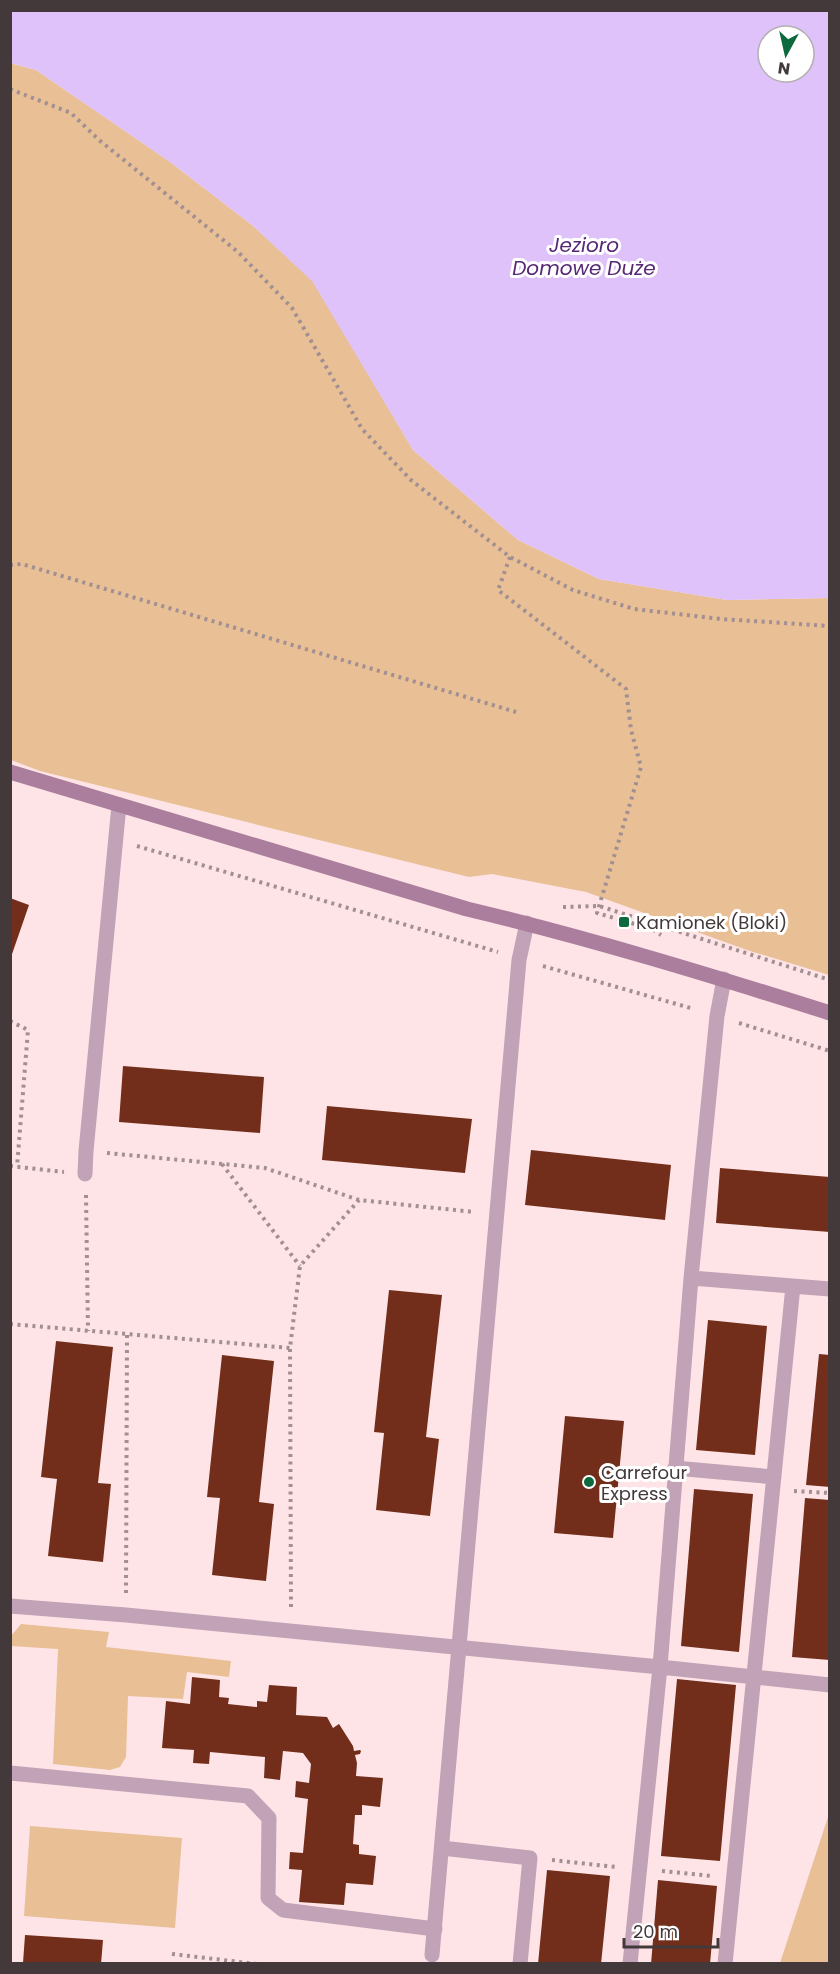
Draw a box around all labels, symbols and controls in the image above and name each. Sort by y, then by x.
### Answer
north arrow [756,24,816,84]
text: N [776,56,792,81]
water label: Jezioro Domowe Duże [512,231,656,282]
place label: Kamionek (Bloki) [636,910,787,935]
marker: Kamionek (Bloki) [617,915,631,929]
place label: Carrefour Express [601,1460,688,1506]
marker: Carrefour Express [582,1475,596,1489]
scale bar [624,1911,718,1949]
text: 20 m [633,1919,678,1944]

